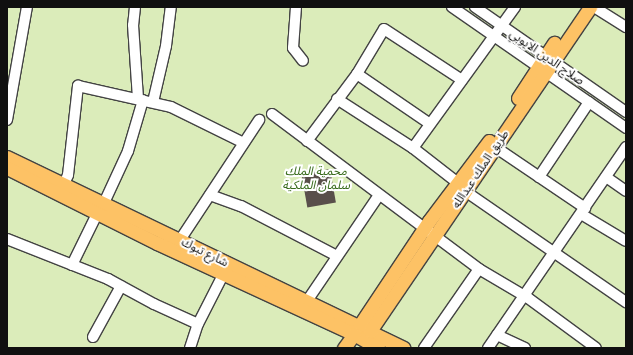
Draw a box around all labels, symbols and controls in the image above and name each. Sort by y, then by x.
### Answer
street label: صلاح الدين الايوبي [507,26,587,88]
street label: طريق الملك عبدالله [449,127,511,211]
park label: محمية الملك سلمان الملكية [282,164,350,192]
street label: شارع تبوك [179,234,231,270]

